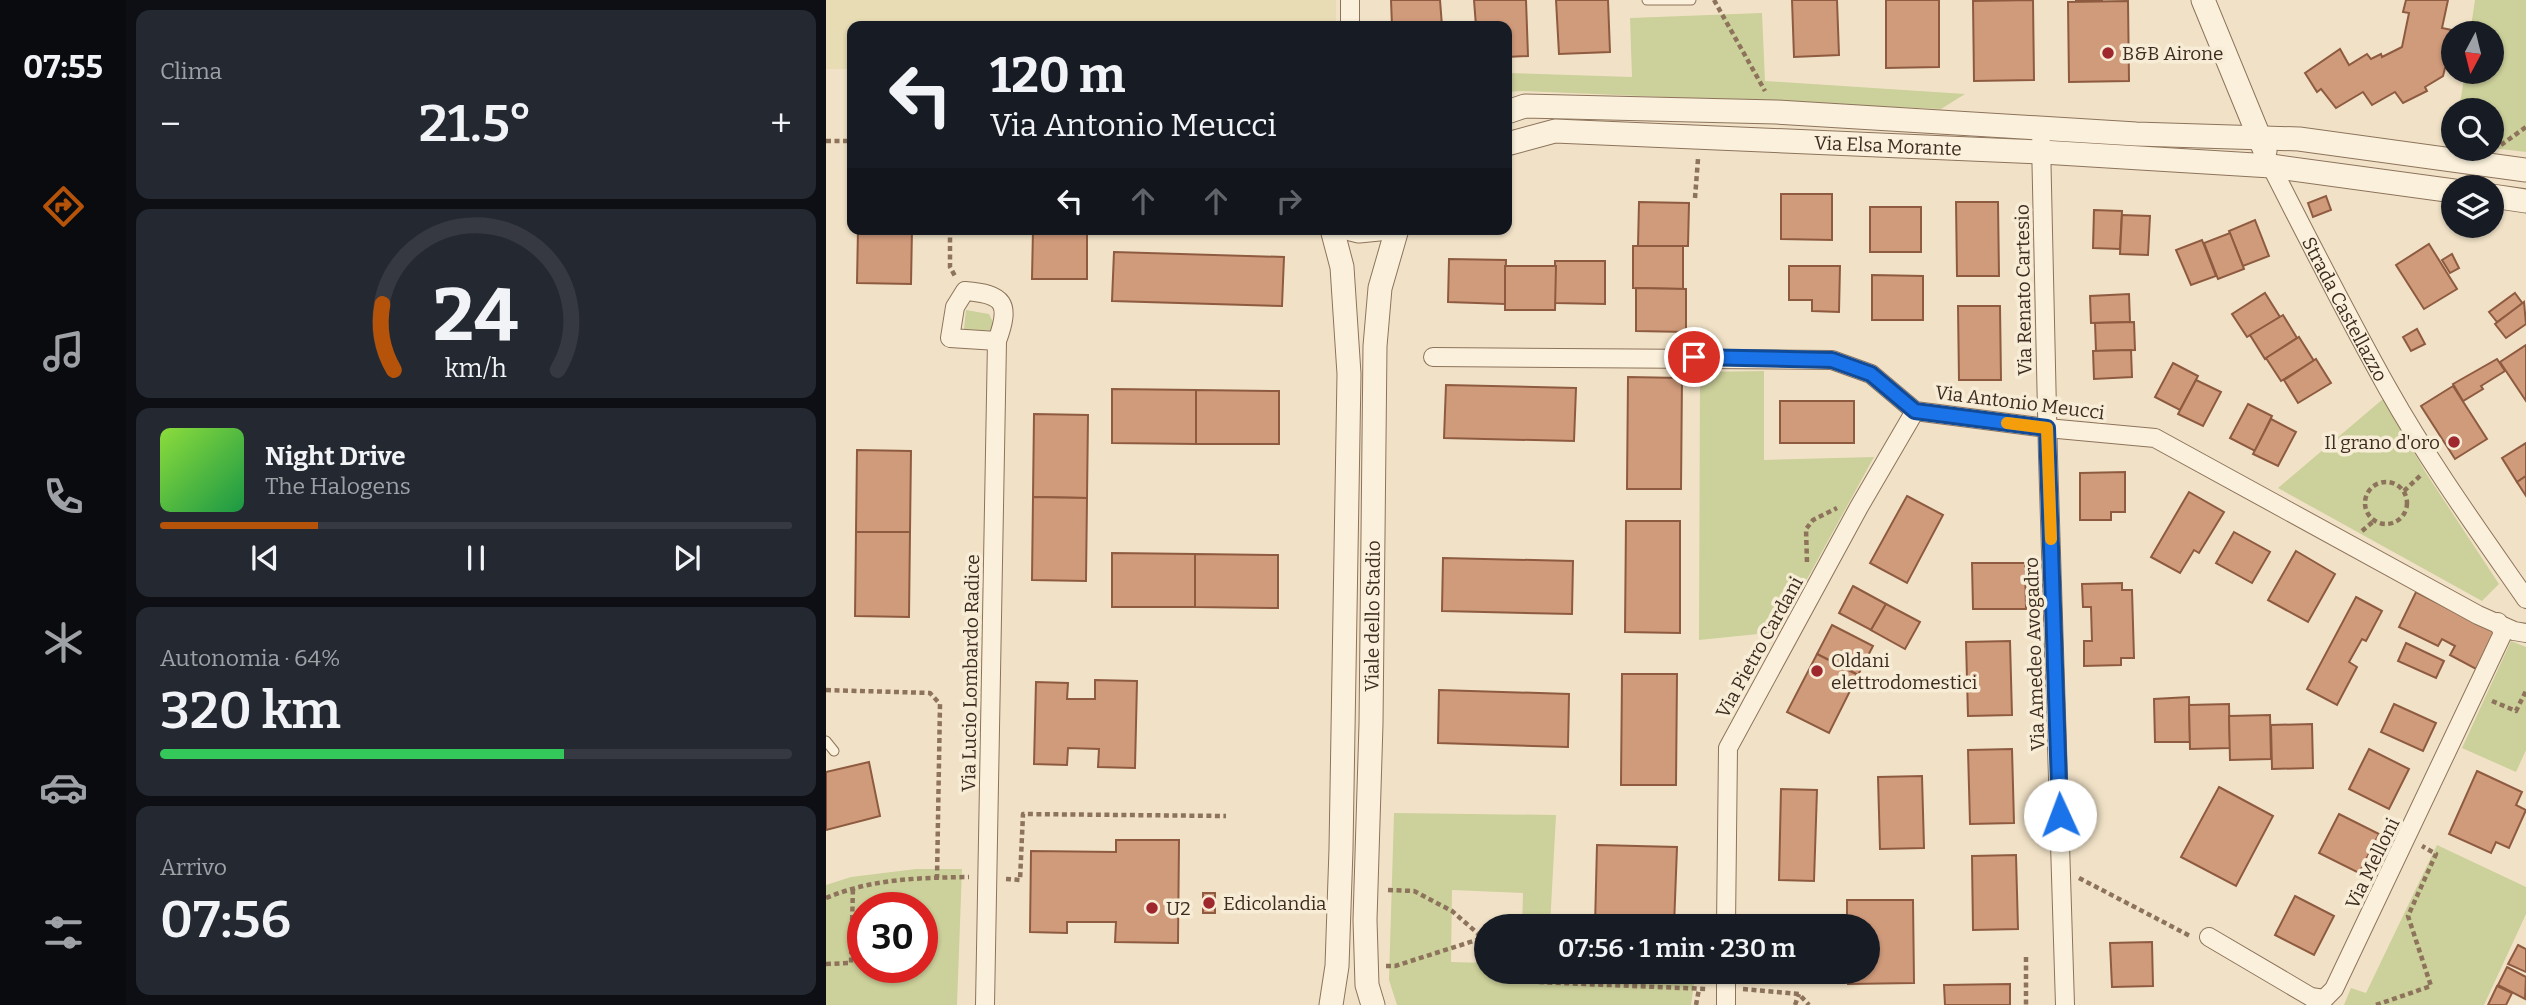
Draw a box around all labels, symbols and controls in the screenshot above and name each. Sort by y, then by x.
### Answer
north arrow [2441,21,2504,84]
map controls [2441,21,2504,238]
place label: B&B Airone [2122,42,2223,65]
marker: B&B Airone [2100,45,2116,61]
text: 120 m [990,46,1125,105]
text: 07:55 [23,48,103,86]
icon: left [875,49,966,140]
text: Clima [160,57,222,85]
text: 21.5° [419,92,532,155]
button: search [2441,98,2504,161]
text: − [160,101,181,147]
text: + [770,101,792,147]
text: Via Antonio Meucci [990,106,1277,144]
street label: Via Elsa Morante [1814,131,1962,161]
button: layers [2441,175,2504,238]
icon: directions [39,182,88,231]
icon: left [1051,182,1089,220]
icon: ahead [1124,182,1162,220]
icon: ahead [1197,182,1235,220]
icon: right [1270,182,1308,220]
street label: Via Renato Cartesio [2011,204,2036,376]
street label: Strada Castellazzo [2297,233,2392,386]
text: 24 [433,272,519,359]
icon: music [39,327,88,376]
pin [1664,327,1724,387]
icon: arrive [1675,338,1713,376]
text: km/h [445,353,507,383]
street label: Via Antonio Meucci [1934,381,2106,424]
place label: Il grano d'oro [2324,431,2440,454]
marker: Il grano d'oro [2446,434,2462,450]
text: Night Drive [265,441,406,472]
icon: phone [39,472,88,521]
text: The Halogens [265,472,411,500]
icon: previous [246,539,284,577]
icon: pause [457,539,495,577]
icon: next [668,539,706,577]
street label: Viale dello Stadio [1360,540,1385,692]
street label: Via Lucio Lombardo Radice [957,554,984,792]
street label: Via Amedeo Avogadro [2020,557,2049,751]
street label: Via Pietro Cardani [1711,572,1808,722]
icon: climate [39,618,88,667]
text: Autonomia · 64% [160,644,341,672]
place label: Oldani elettrodomestici [1831,649,1978,694]
marker: Oldani elettrodomestici [1809,663,1825,679]
text: 320 km [160,679,341,742]
icon: car [39,763,88,812]
position arrow [2023,778,2097,852]
street label: Via Melloni [2341,814,2405,913]
text: Arrivo [160,853,227,881]
text: 07:56 [160,888,291,951]
speed limit sign: 30 [847,892,938,983]
place label: Edicolandia [1223,892,1327,915]
marker: Edicolandia [1201,895,1217,911]
place label: U2 [1166,897,1191,920]
marker: U2 [1144,900,1160,916]
icon: filters [39,908,88,957]
text: 07:56 · 1 min · 230 m [1558,933,1796,964]

